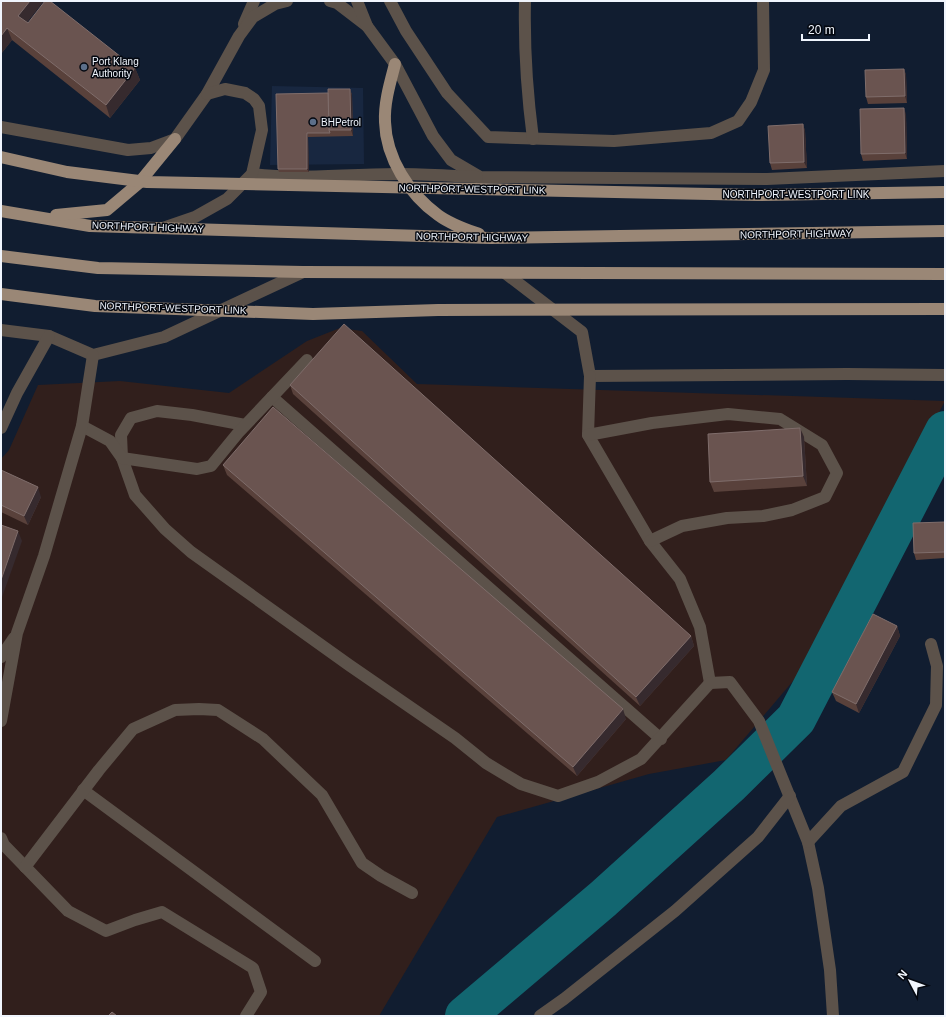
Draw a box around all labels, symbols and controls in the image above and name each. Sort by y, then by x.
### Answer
scale bar [802,16,869,42]
text: 20 m [808,23,835,37]
place label: Port Klang Authority [92,56,139,79]
marker: Port Klang Authority [79,62,89,72]
marker: BHPetrol [308,117,318,127]
place label: BHPetrol [321,117,361,128]
street label: NORTHPORT-WESTPORT LINK [398,182,546,196]
street label: NORTHPORT-WESTPORT LINK [722,189,870,200]
street label: NORTHPORT HIGHWAY [92,220,205,234]
street label: NORTHPORT HIGHWAY [740,228,853,240]
street label: NORTHPORT HIGHWAY [416,231,529,243]
street label: NORTHPORT-WESTPORT LINK [99,300,247,316]
north arrow [890,961,930,1001]
text: N [895,967,910,981]

